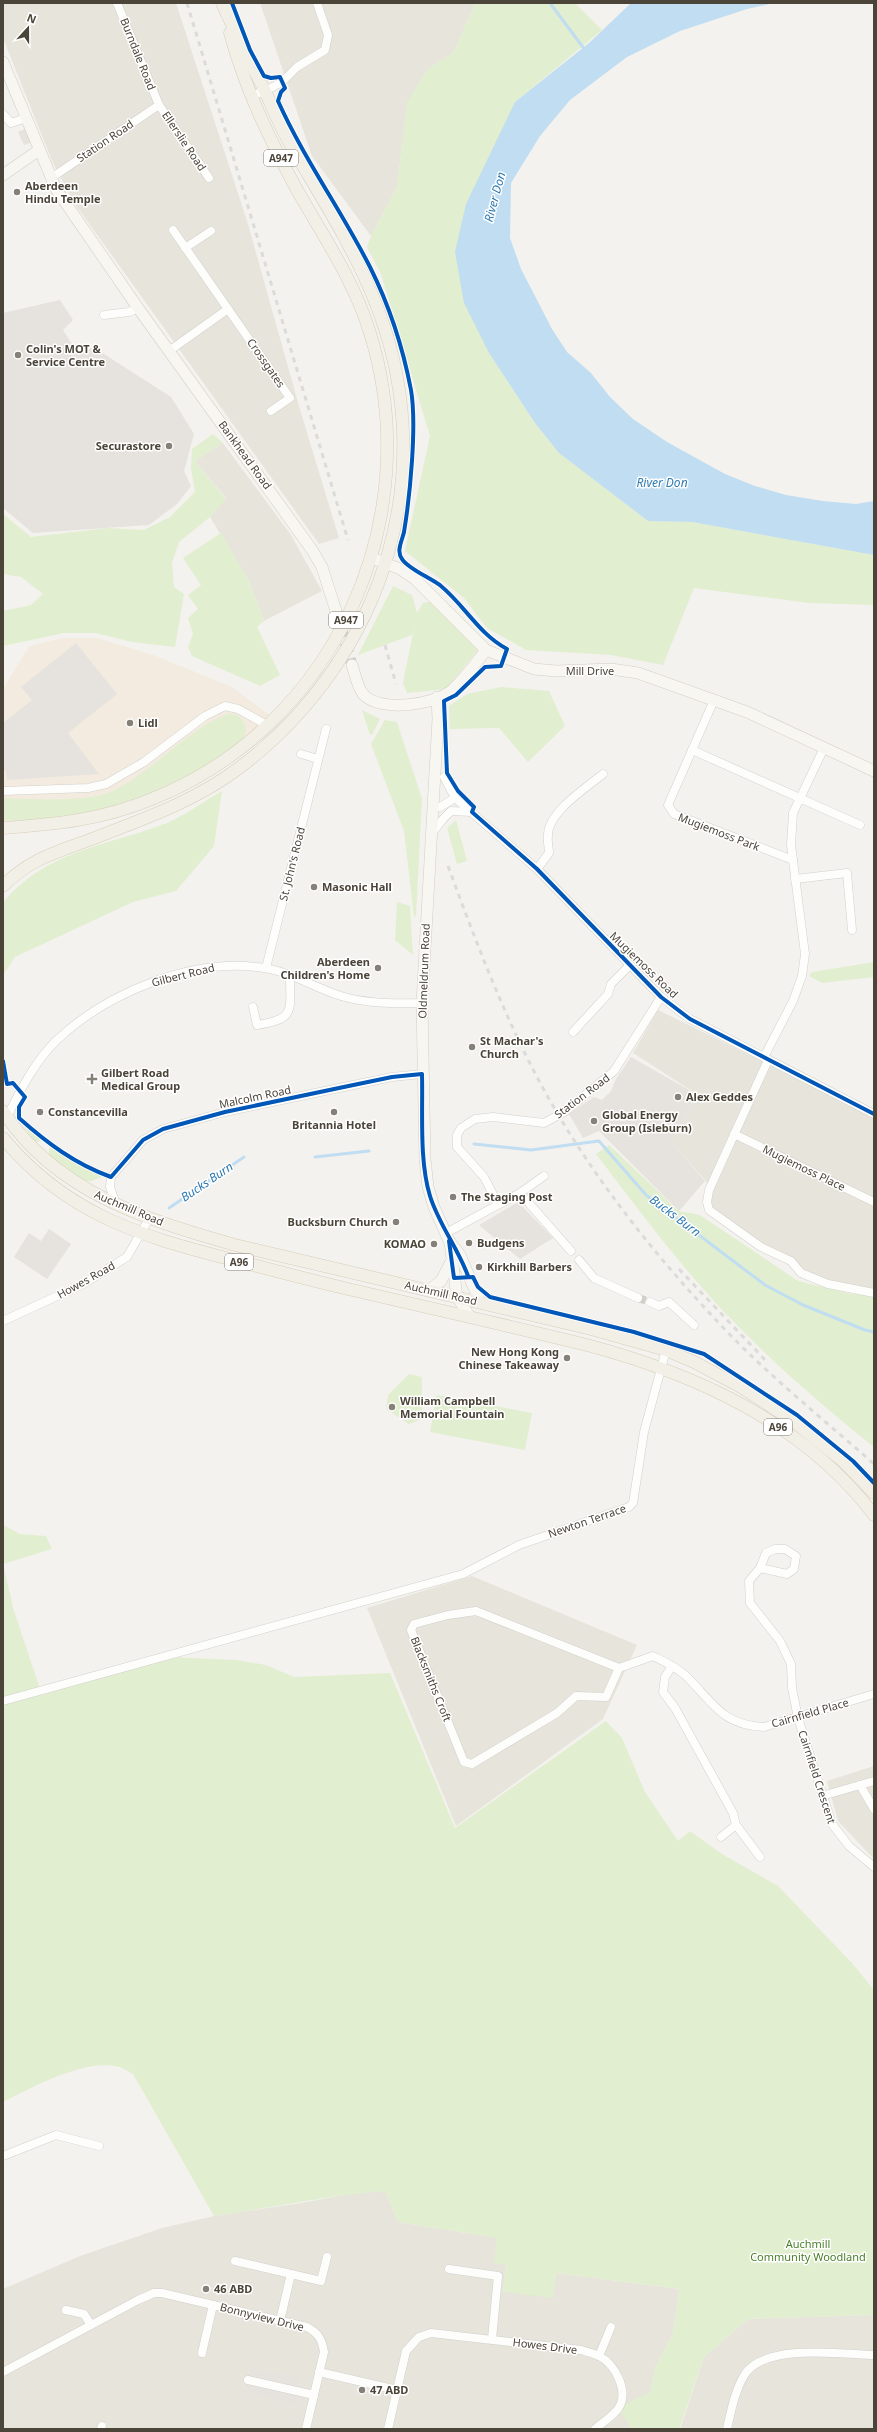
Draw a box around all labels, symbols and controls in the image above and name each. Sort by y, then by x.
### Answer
north arrow [8,8,48,48]
text: N [25,10,39,27]
street label: Burndale Road [117,16,160,92]
street label: Ellerslie Road [159,108,210,174]
street label: Station Road [73,116,136,165]
road number: A947 [264,150,298,166]
water label: River Don [480,170,509,224]
place label: Aberdeen Hindu Temple [25,178,101,206]
marker: Aberdeen Hindu Temple [12,187,22,197]
street label: Crossgates [244,335,289,390]
place label: Colin's MOT & Service Centre [26,341,105,369]
marker: Colin's MOT & Service Centre [13,350,23,360]
street label: Bankhead Road [215,417,275,492]
place label: Securastore [96,438,161,453]
marker: Securastore [164,441,174,451]
water label: River Don [636,474,688,491]
road number: A947 [329,612,363,628]
street label: Mill Drive [566,663,614,678]
place label: Lidl [138,715,158,730]
marker: Lidl [125,718,135,728]
street label: Mugiemoss Park [676,809,762,854]
street label: St. John's Road [275,825,308,902]
place label: Masonic Hall [322,879,392,894]
marker: Masonic Hall [309,882,319,892]
street label: Oldmeldrum Road [414,923,433,1019]
street label: Mugiemoss Road [607,928,682,1001]
place label: Aberdeen Children's Home [280,954,370,982]
street label: Gilbert Road [150,959,216,990]
marker: Aberdeen Children's Home [373,963,383,973]
place label: St Machar's Church [480,1033,544,1061]
marker: St Machar's Church [467,1042,477,1052]
place label: Gilbert Road Medical Group [101,1065,180,1093]
street label: Station Road [551,1070,612,1121]
marker: Gilbert Road Medical Group [86,1073,98,1085]
street label: Malcolm Road [217,1082,292,1111]
place label: Alex Geddes [686,1089,753,1104]
marker: Alex Geddes [673,1092,683,1102]
place label: Constancevilla [48,1104,128,1119]
marker: Constancevilla [35,1107,45,1117]
marker: Britannia Hotel [329,1107,339,1117]
place label: Global Energy Group (Isleburn) [602,1107,692,1135]
marker: Global Energy Group (Isleburn) [589,1116,599,1126]
place label: Britannia Hotel [292,1117,376,1132]
street label: Mugiemoss Place [760,1141,848,1194]
water label: Bucks Burn [177,1158,236,1205]
street label: Auchmill Road [92,1186,166,1229]
place label: The Staging Post [461,1189,553,1204]
water label: Bucks Burn [646,1191,704,1240]
marker: The Staging Post [448,1192,458,1202]
place label: Bucksburn Church [288,1214,388,1229]
marker: Bucksburn Church [391,1217,401,1227]
place label: Budgens [477,1235,525,1250]
place label: KOMAO [384,1236,426,1251]
marker: Budgens [464,1238,474,1248]
marker: KOMAO [429,1239,439,1249]
road number: A96 [225,1254,253,1270]
street label: Howes Road [54,1257,117,1302]
place label: Kirkhill Barbers [487,1259,572,1274]
marker: Kirkhill Barbers [474,1262,484,1272]
street label: Auchmill Road [403,1277,479,1308]
place label: New Hong Kong Chinese Takeaway [459,1344,560,1372]
marker: New Hong Kong Chinese Takeaway [562,1353,572,1363]
place label: William Campbell Memorial Fountain [400,1393,505,1421]
marker: William Campbell Memorial Fountain [387,1402,397,1412]
road number: A96 [764,1419,792,1435]
street label: Newton Terrace [546,1500,628,1541]
street label: Blacksmiths Croft [408,1634,455,1724]
street label: Cairnfield Place [769,1694,850,1731]
street label: Cairnfield Crescent [795,1728,840,1826]
park label: Auchmill Community Woodland [750,2236,866,2264]
place label: 46 ABD [214,2281,252,2296]
marker: 46 ABD [201,2284,211,2294]
street label: Bonnyview Drive [219,2299,306,2334]
street label: Howes Drive [512,2334,578,2357]
place label: 47 ABD [370,2382,408,2397]
marker: 47 ABD [357,2385,367,2395]

